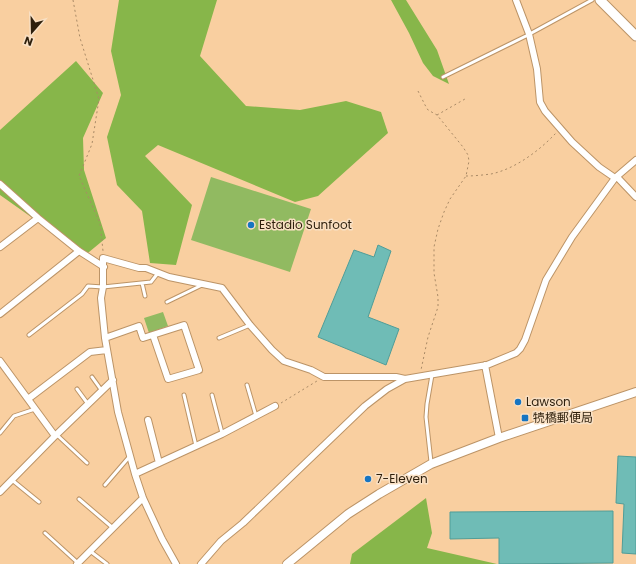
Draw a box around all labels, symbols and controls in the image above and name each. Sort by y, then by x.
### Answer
north arrow [12,12,52,52]
text: N [22,32,35,50]
place label: Estadio Sunfoot [259,216,352,233]
marker: Estadio Sunfoot [246,220,256,230]
place label: Lawson [526,393,571,410]
marker: Lawson [513,397,523,407]
place label: 㸿橋郵便局 [533,409,593,426]
marker: 㸿橋郵便局 [520,413,530,423]
place label: 7-Eleven [376,470,428,487]
marker: 7-Eleven [363,474,373,484]

